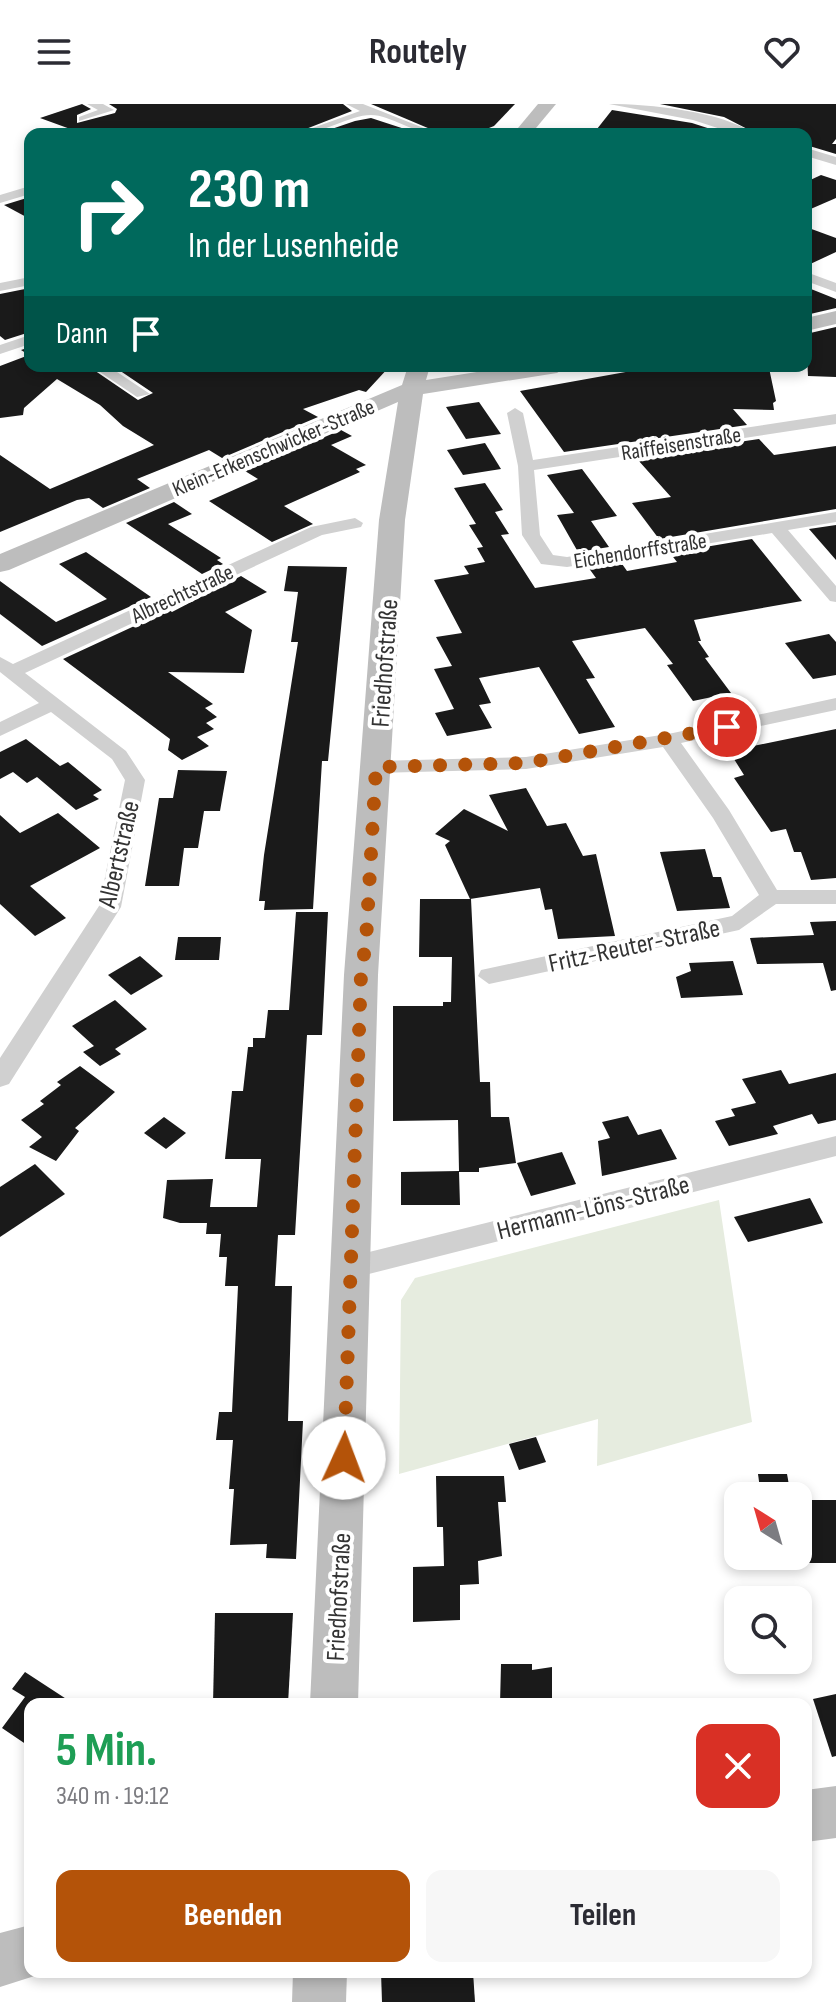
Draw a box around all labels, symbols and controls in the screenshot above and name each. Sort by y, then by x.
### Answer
icon: menu [32,30,76,74]
icon: heart [760,30,804,74]
text: Routely [369,31,467,74]
text: 230 m [188,157,310,224]
icon: right [56,160,160,264]
text: In der Lusenheide [188,225,399,268]
icon: arrive [124,312,168,356]
text: Dann [56,316,108,352]
street label: Klein-Erkenschwicker-Straße [168,394,379,503]
street label: Raiffeisenstraße [619,422,743,467]
street label: Eichendorffstraße [572,528,709,575]
street label: Albrechtstraße [126,559,238,630]
street label: Friedhofstraße [366,598,405,728]
pin [693,693,761,761]
icon: arrive [705,705,749,749]
street label: Albertstraße [92,798,147,912]
street label: Fritz-Reuter-Straße [546,913,723,980]
street label: Hermann-Löns-Straße [494,1170,693,1247]
position arrow [302,1416,386,1500]
north arrow [724,1482,812,1570]
map controls [724,1482,812,1674]
street label: Friedhofstraße [321,1532,358,1662]
button: search [724,1586,812,1674]
text: 5 Min. [56,1722,157,1779]
button: close [696,1724,780,1808]
text: 340 m · 19:12 [56,1781,169,1812]
button: Beenden [56,1870,410,1962]
button: Teilen [426,1870,780,1962]

